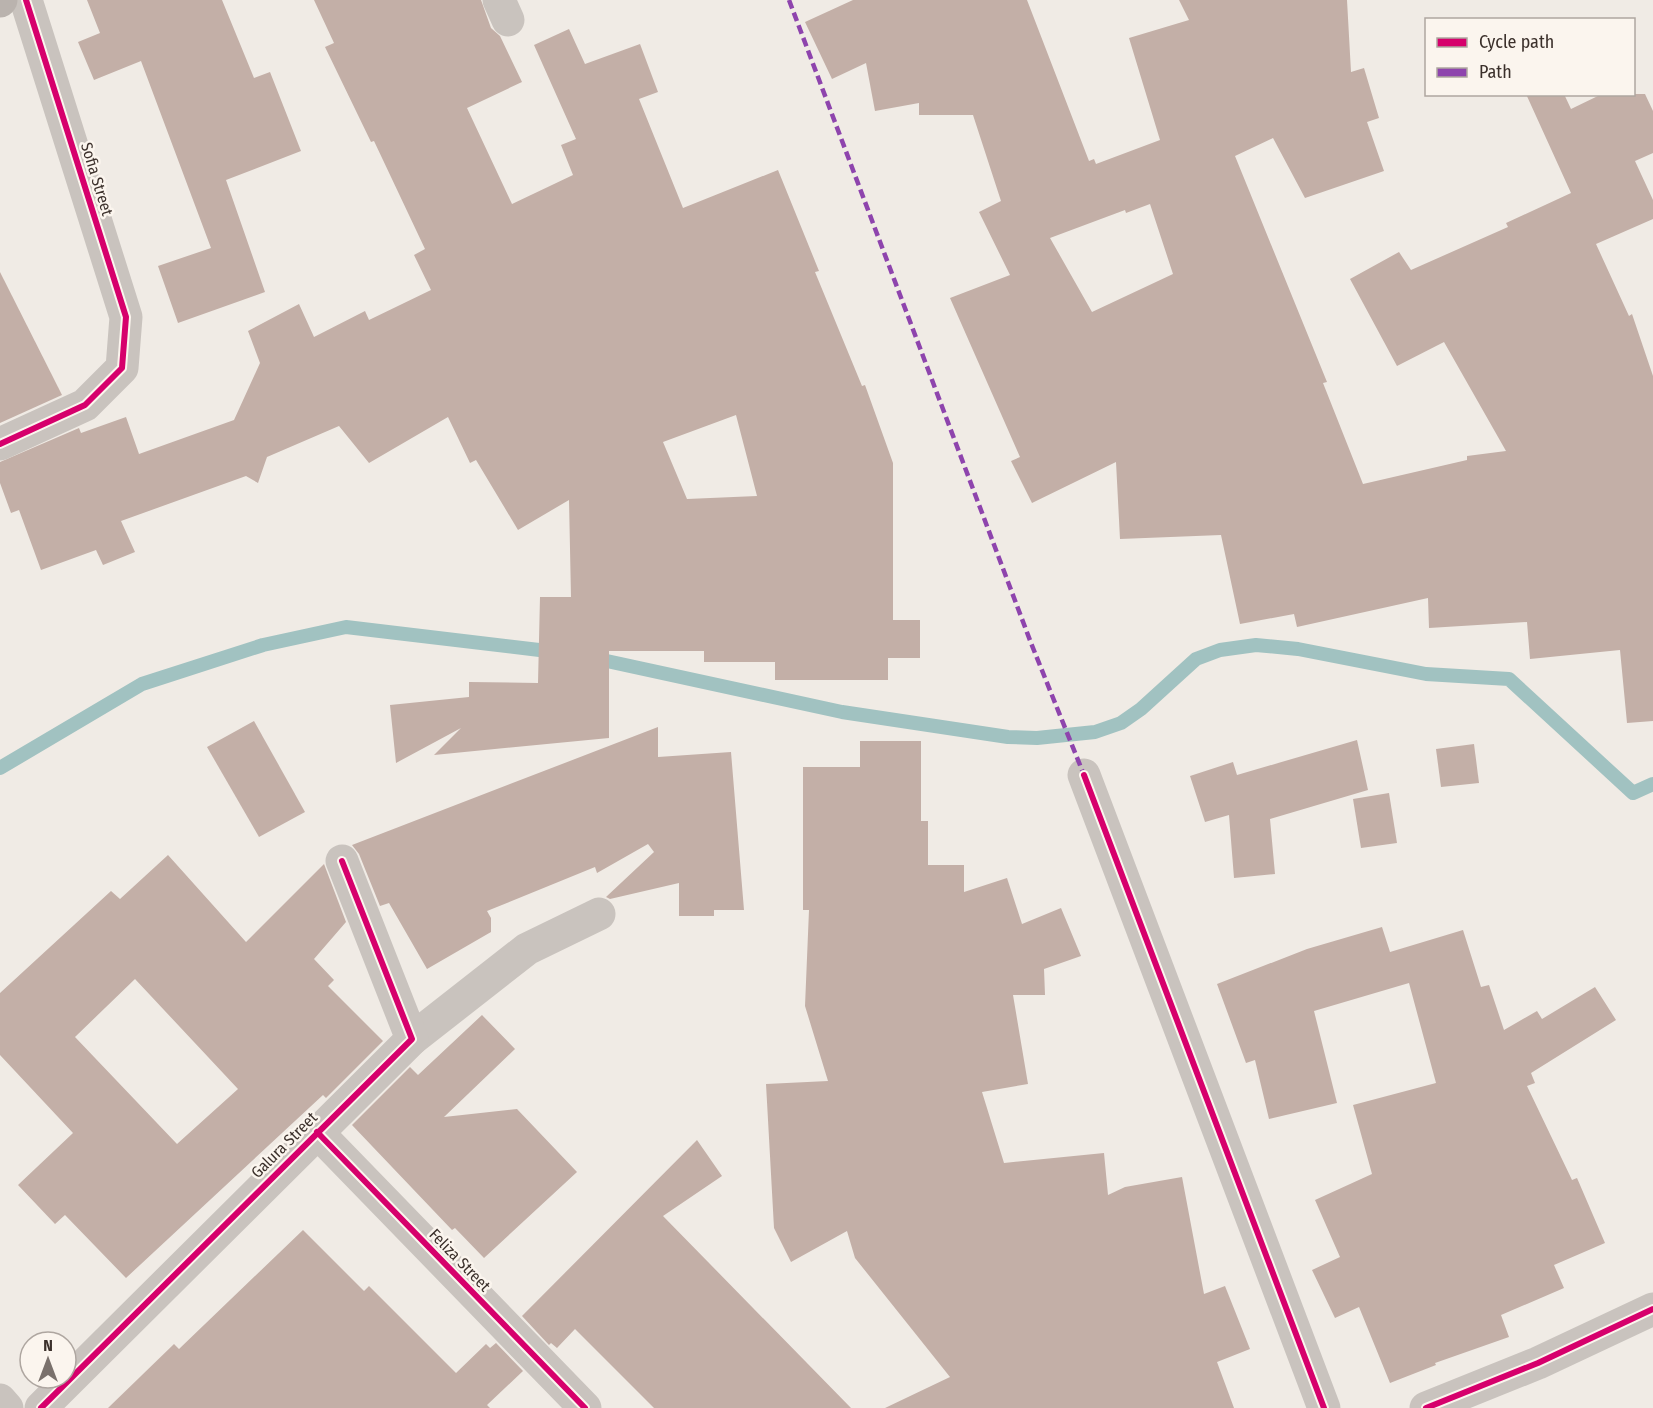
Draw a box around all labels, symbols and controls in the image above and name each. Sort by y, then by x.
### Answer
legend [1425,18,1635,96]
text: Cycle path [1479,31,1554,53]
text: Path [1479,61,1512,83]
street label: Sofia Street [77,140,117,219]
street label: Galura Street [247,1108,321,1182]
street label: Feliza Street [425,1225,495,1296]
north arrow [18,1330,78,1390]
text: N [43,1336,53,1355]

